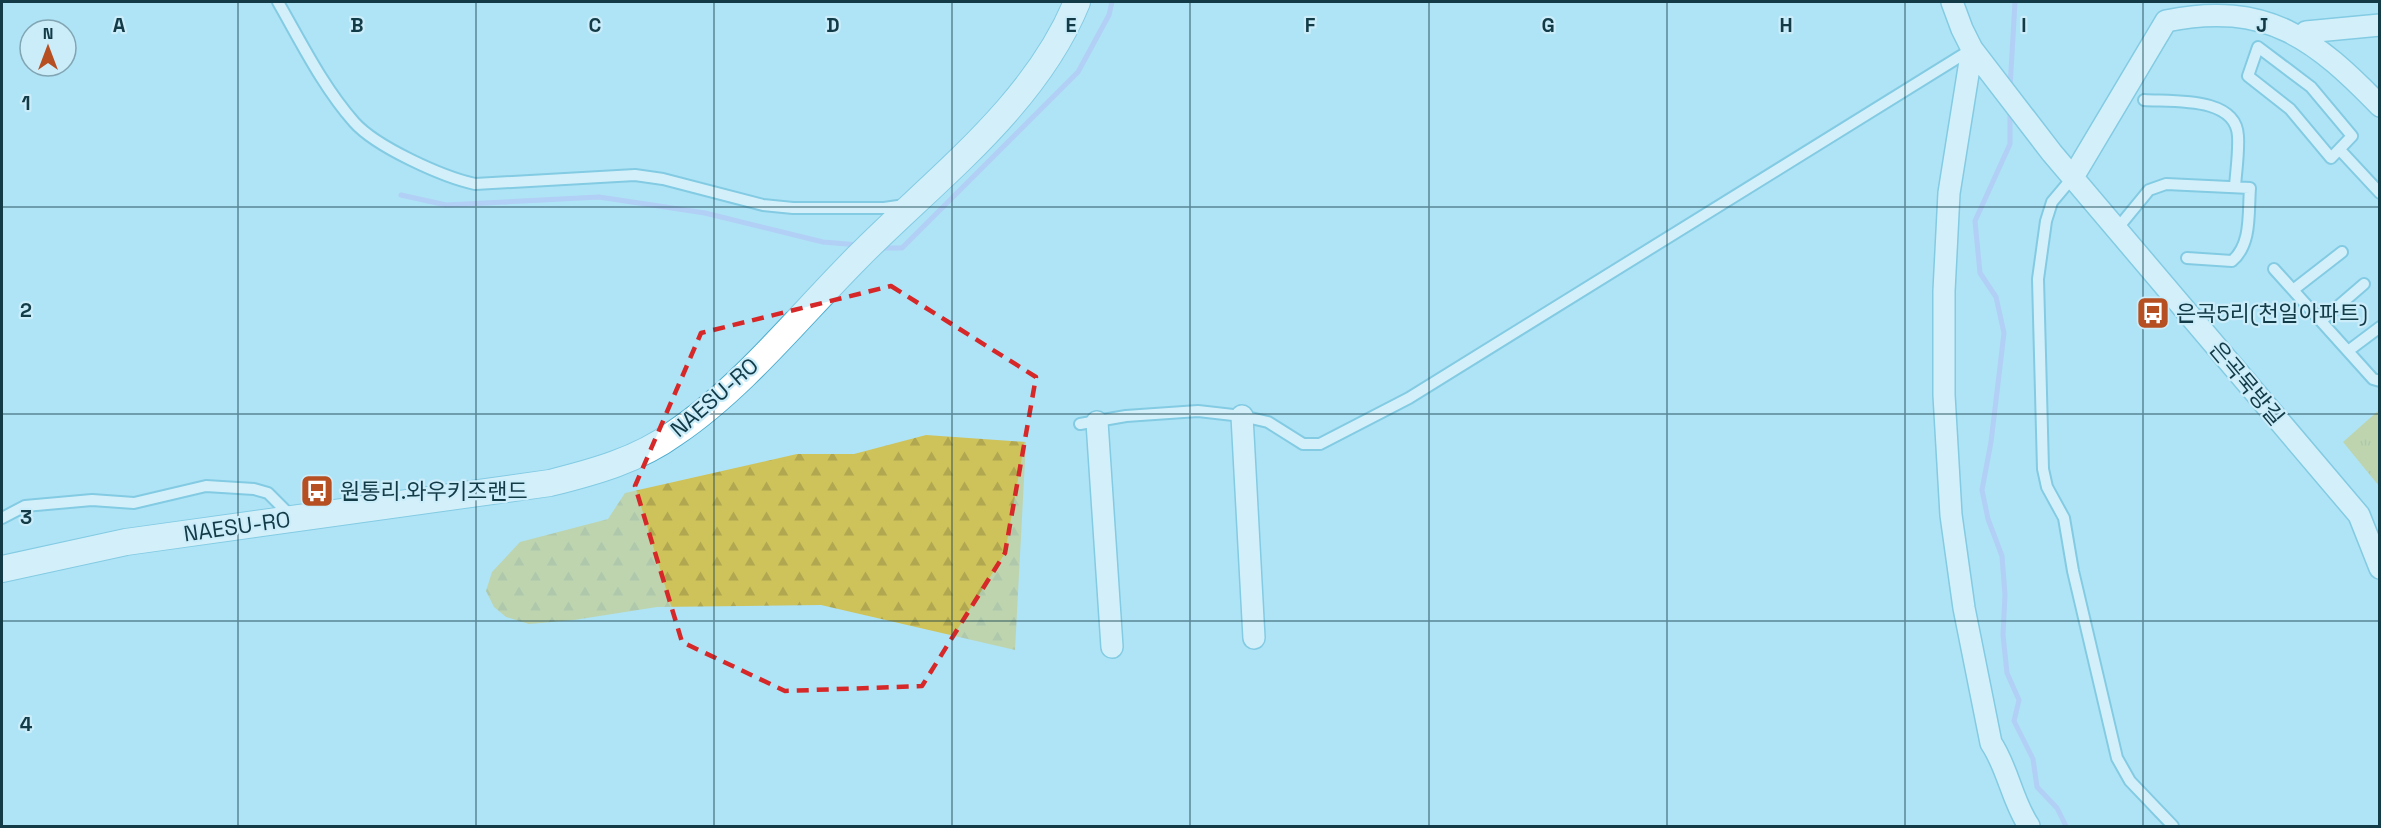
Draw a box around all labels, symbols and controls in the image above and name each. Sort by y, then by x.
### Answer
text: A [113,12,126,38]
text: B [350,12,364,38]
text: C [589,12,602,38]
text: D [826,12,840,38]
text: E [1065,12,1077,38]
text: F [1305,12,1316,38]
text: G [1541,12,1555,38]
text: H [1779,12,1793,38]
text: I [2021,12,2027,38]
text: J [2256,12,2268,38]
north arrow [18,18,78,78]
text: N [43,23,53,44]
text: 1 [21,90,31,116]
bus stop icon: 은곡5리(천일아파트) [2135,295,2171,331]
text: 2 [20,297,32,323]
place label: 은곡5리(천일아파트) [2176,299,2368,327]
street label: 은곡묵방길 [2204,335,2290,431]
street label: NAESU-RO [664,351,764,443]
bus stop icon: 원통리.와우키즈랜드 [299,473,335,509]
place label: 원통리.와우키즈랜드 [340,477,528,505]
text: 3 [20,504,32,530]
street label: NAESU-RO [182,505,292,547]
text: 4 [20,711,33,737]

